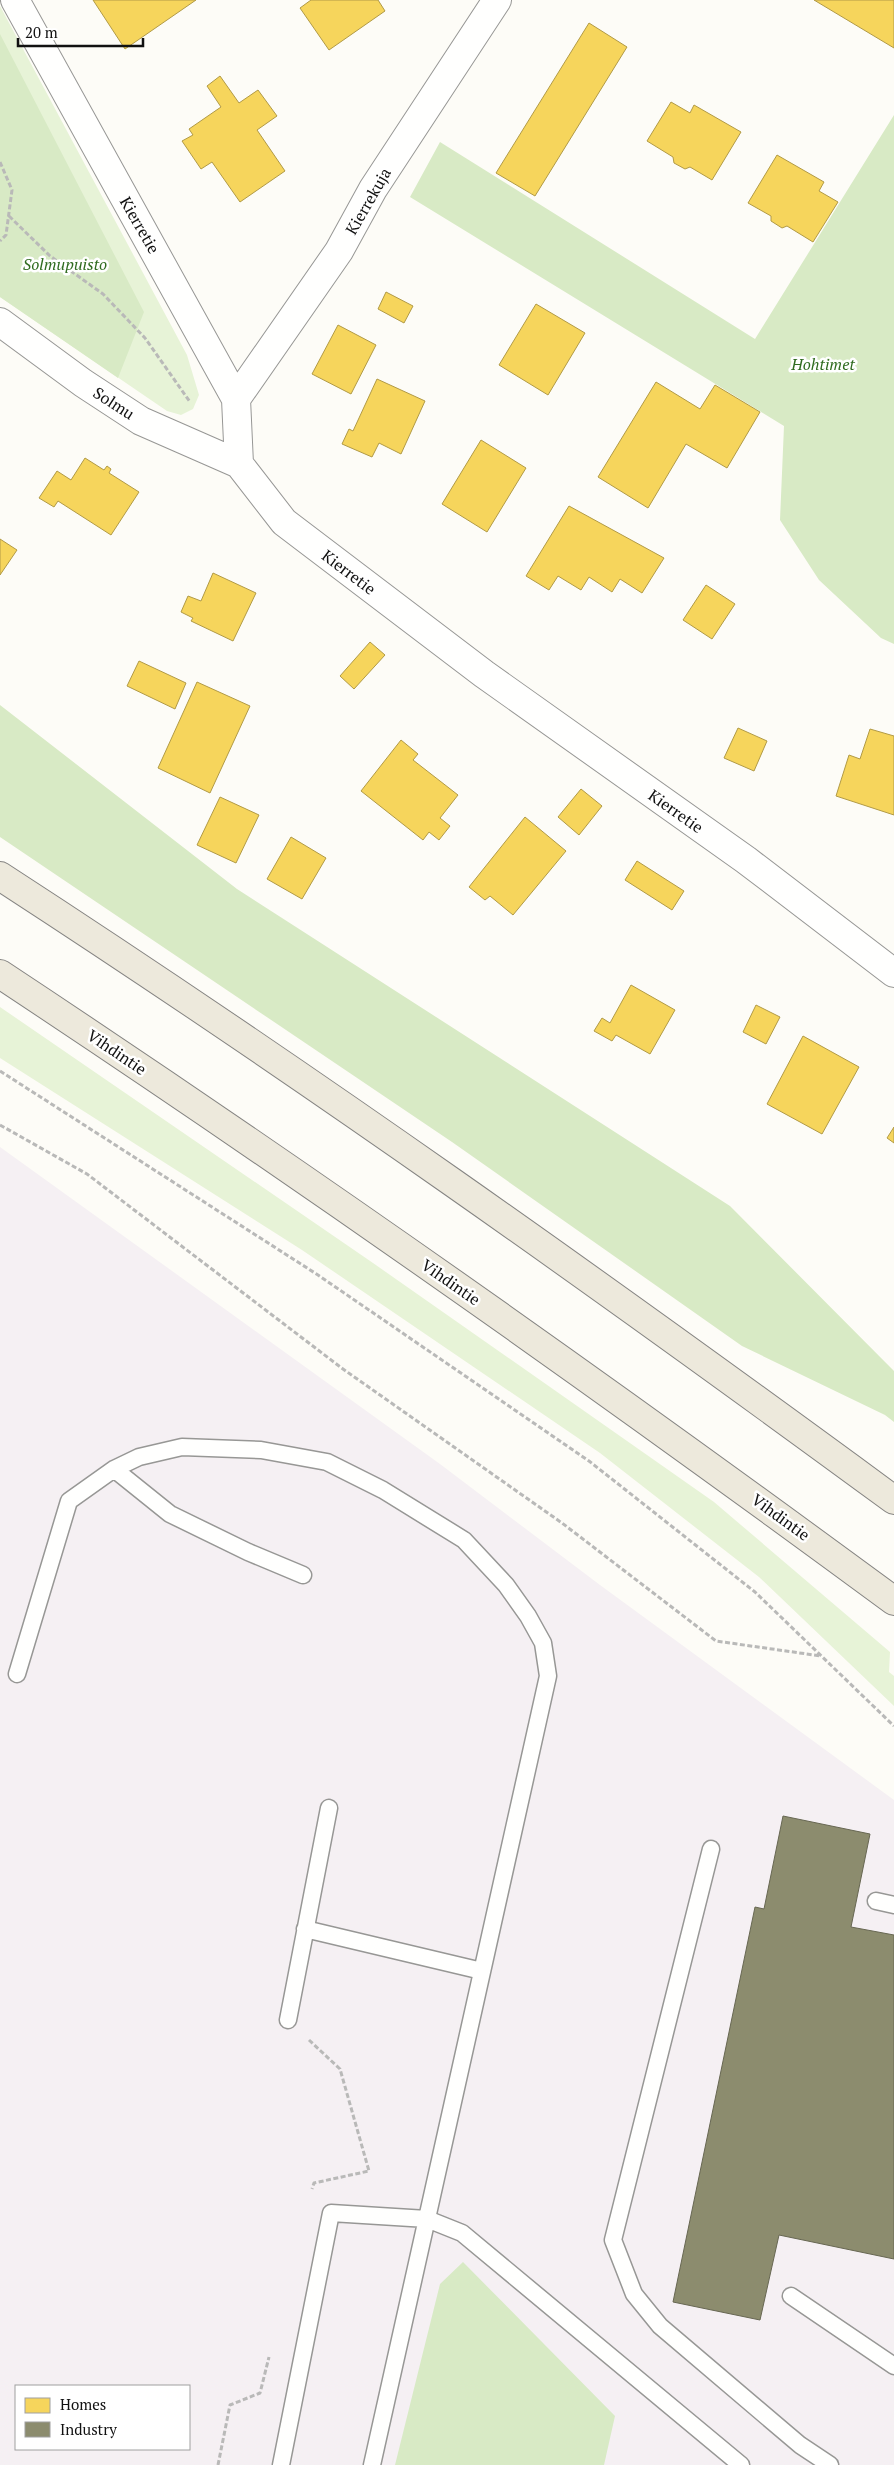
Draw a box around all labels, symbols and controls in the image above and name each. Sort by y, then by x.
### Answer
scale bar [18,15,142,47]
text: 20 m [25,22,58,42]
street label: Kierrekuja [340,164,396,238]
street label: Kierretie [115,193,165,257]
park label: Solmupuisto [23,253,107,275]
park label: Hohtimet [790,353,855,375]
street label: Solmu [89,381,139,425]
street label: Kierretie [317,544,381,600]
street label: Kierretie [644,784,708,838]
street label: Vihdintie [83,1024,151,1080]
street label: Vihdintie [417,1254,485,1310]
street label: Vihdintie [747,1488,815,1546]
legend [15,2385,190,2450]
text: Homes [60,2394,106,2414]
text: Industry [60,2419,117,2439]

